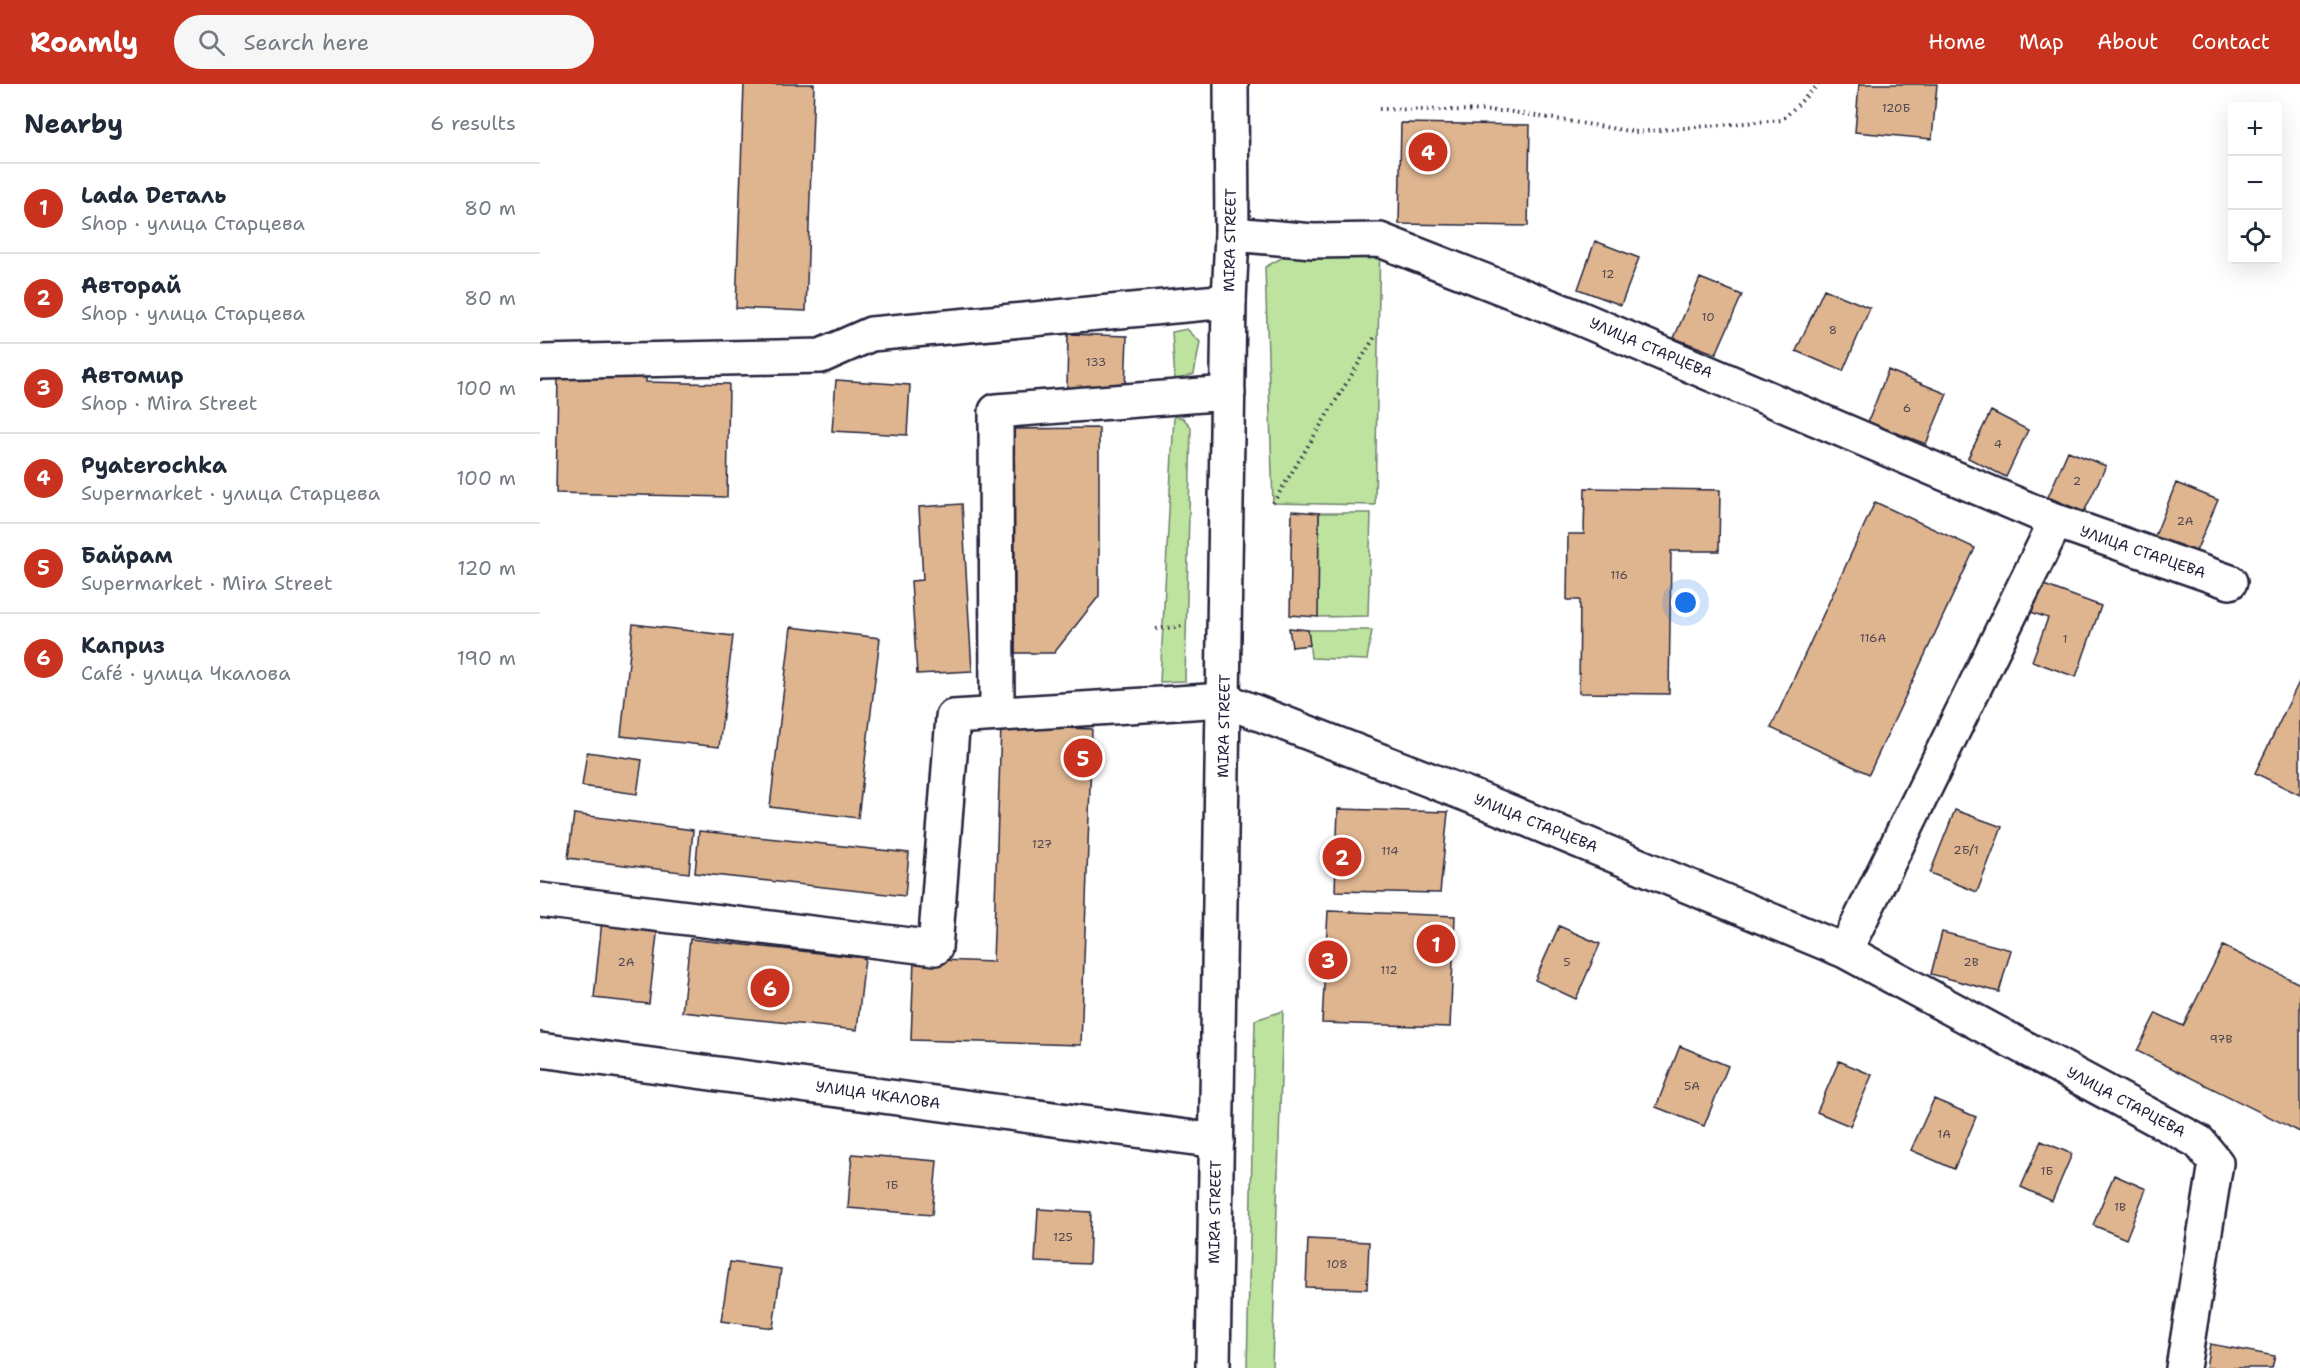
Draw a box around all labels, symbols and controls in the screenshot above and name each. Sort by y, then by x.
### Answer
search box [174,15,594,69]
text: Roamly [30,23,138,61]
icon: search [195,26,228,59]
text: Search here [243,28,369,57]
text: Home [1928,28,1986,56]
text: Map [2019,28,2064,56]
text: About [2097,28,2158,56]
text: Contact [2191,28,2270,56]
house number: 120Б [1882,100,1910,116]
map controls [2228,102,2282,264]
button: + [2228,102,2282,156]
text: Nearby [24,106,123,141]
text: 6 results [430,110,516,136]
pin: 4 [1408,130,1448,174]
button: − [2228,156,2282,210]
text: Lada Dеталь [81,181,226,210]
street label: MIRA STREET [1219,188,1241,292]
text: 1 [39,195,48,221]
text: 80 m [464,195,516,221]
text: Shop · улица Старцева [81,210,305,236]
button: locate [2228,210,2282,264]
house number: 12 [1602,266,1614,282]
text: Авторай [81,271,181,300]
text: 2 [37,285,51,311]
text: 80 m [464,285,516,311]
text: Shop · улица Старцева [81,300,305,326]
house number: 10 [1701,309,1715,325]
street label: УЛИЦА СТАРЦЕВА [1586,313,1716,383]
house number: 8 [1829,322,1837,338]
house number: 133 [1086,354,1106,370]
text: Автомир [81,361,184,390]
text: 3 [37,375,51,401]
text: 100 m [456,375,516,401]
text: Shop · Mira Street [81,390,258,416]
house number: 6 [1903,400,1911,416]
house number: 4 [1994,436,2002,452]
text: Pyaterochka [81,451,227,480]
text: 4 [37,465,51,491]
text: 100 m [456,465,516,491]
house number: 2 [2073,473,2081,489]
text: Supermarket · улица Старцева [81,480,380,506]
house number: 2А [2176,513,2194,529]
street label: УЛИЦА СТАРЦЕВА [2077,521,2209,583]
text: Байрам [81,541,173,570]
text: 5 [37,555,50,581]
text: 120 m [457,555,516,581]
house number: 116 [1610,567,1628,583]
text: Supermarket · Mira Street [81,570,333,596]
your location [1671,588,1700,617]
house number: 116А [1860,630,1886,646]
text: Каприз [81,631,165,660]
house number: 1 [2062,631,2068,647]
text: 6 [37,645,51,671]
text: 190 m [457,645,516,671]
text: Café · улица Чкалова [81,660,291,686]
street label: MIRA STREET [1213,674,1235,778]
pin: 5 [1064,736,1102,780]
street label: УЛИЦА СТАРЦЕВА [1471,789,1601,857]
pin: 2 [1322,834,1362,880]
house number: 127 [1032,836,1052,852]
house number: 2Б/1 [1953,842,1979,858]
house number: 114 [1381,843,1399,859]
pin: 1 [1416,922,1456,966]
pin: 3 [1308,938,1348,982]
house number: 2А [617,954,635,970]
house number: 5 [1563,954,1571,970]
house number: 2В [1963,954,1979,970]
house number: 112 [1380,962,1398,978]
pin: 6 [750,966,790,1010]
house number: 97В [2209,1031,2233,1047]
street label: УЛИЦА СТАРЦЕВА [2063,1062,2189,1142]
street label: УЛИЦА ЧКАЛОВА [814,1076,942,1114]
house number: 5А [1684,1078,1700,1094]
house number: 1А [1937,1126,1951,1142]
street label: MIRA STREET [1204,1160,1226,1264]
house number: 1Б [2041,1163,2054,1179]
house number: 1Б [886,1177,899,1193]
house number: 1В [2114,1199,2126,1215]
house number: 125 [1053,1229,1073,1245]
house number: 108 [1326,1256,1348,1272]

